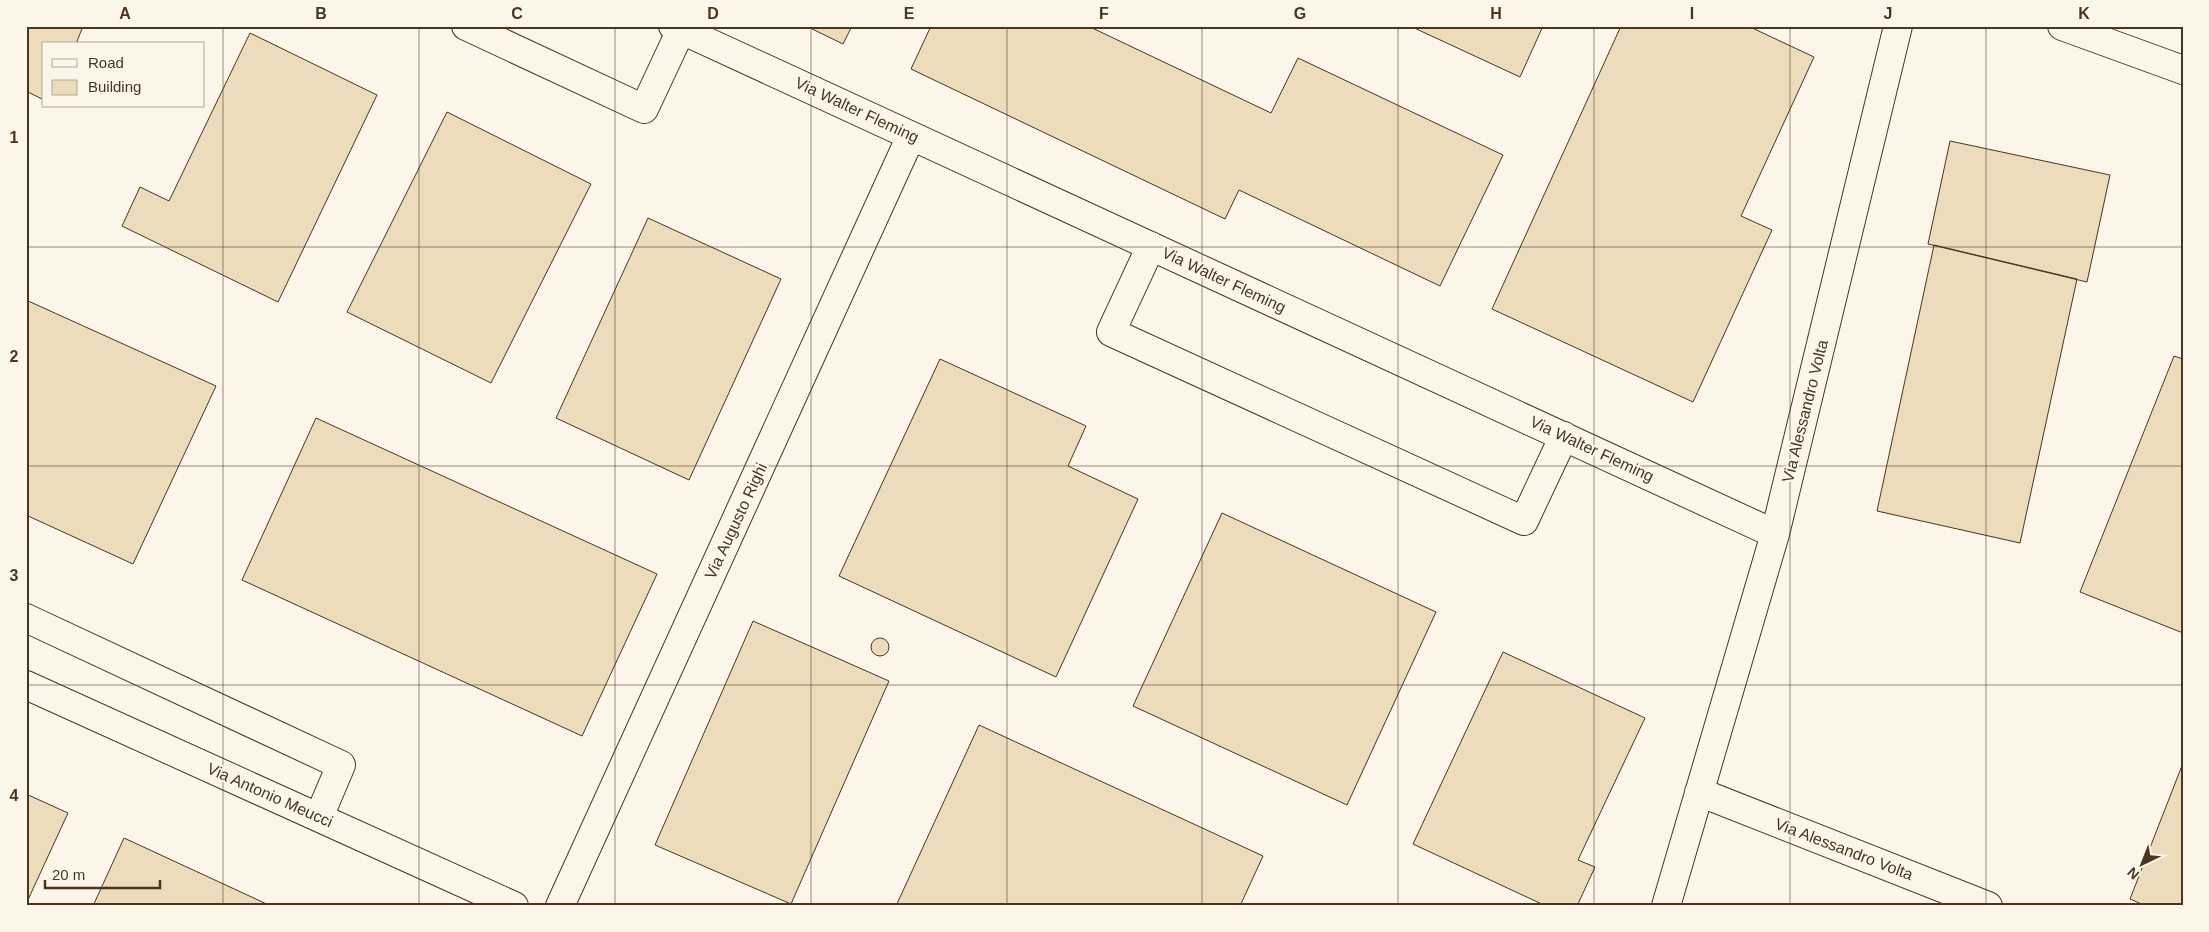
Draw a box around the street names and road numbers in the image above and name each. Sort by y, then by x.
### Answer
street label: Via Walter Fleming [793,74,921,146]
street label: Via Walter Fleming [1160,244,1288,316]
street label: Via Alessandro Volta [1779,338,1831,484]
street label: Via Walter Fleming [1528,413,1656,485]
street label: Via Augusto Righi [702,460,770,582]
street label: Via Antonio Meucci [205,760,335,830]
street label: Via Alessandro Volta [1773,815,1916,883]

